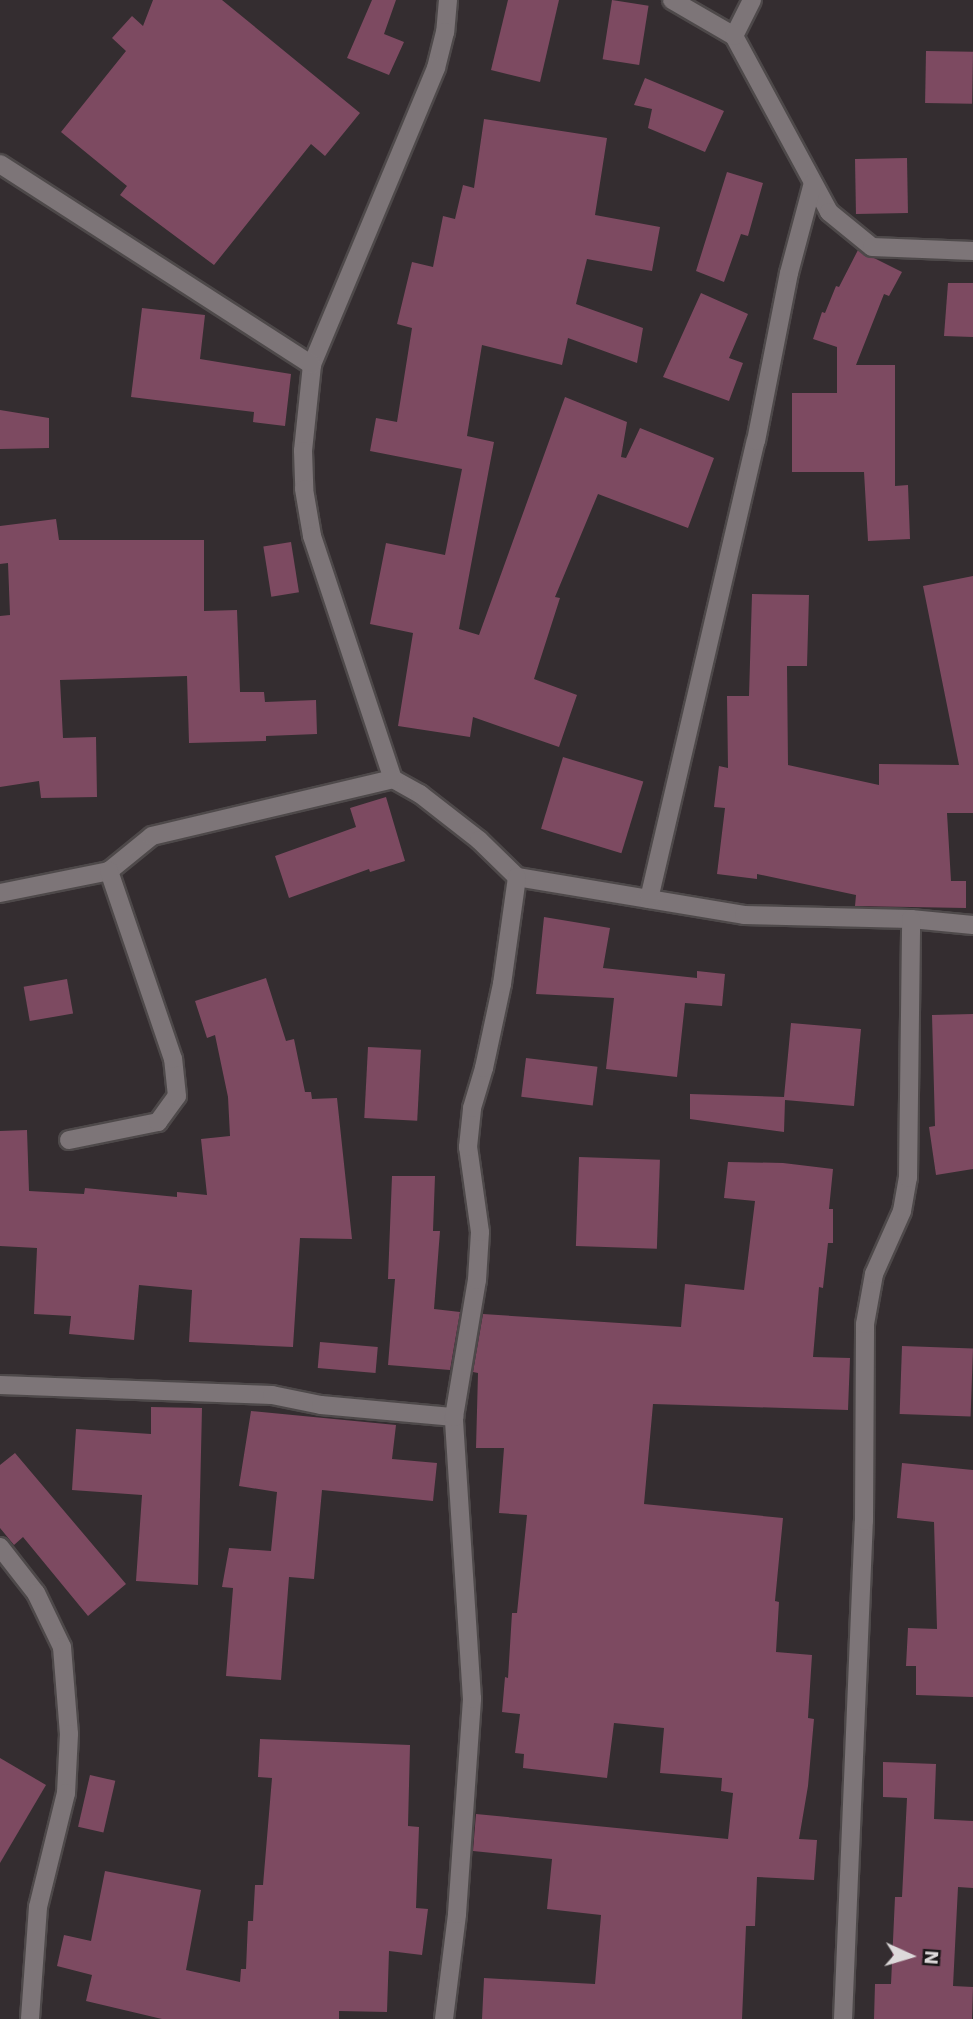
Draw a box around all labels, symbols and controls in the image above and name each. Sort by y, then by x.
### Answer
north arrow [875,1921,945,1991]
text: N [919,1950,943,1965]

